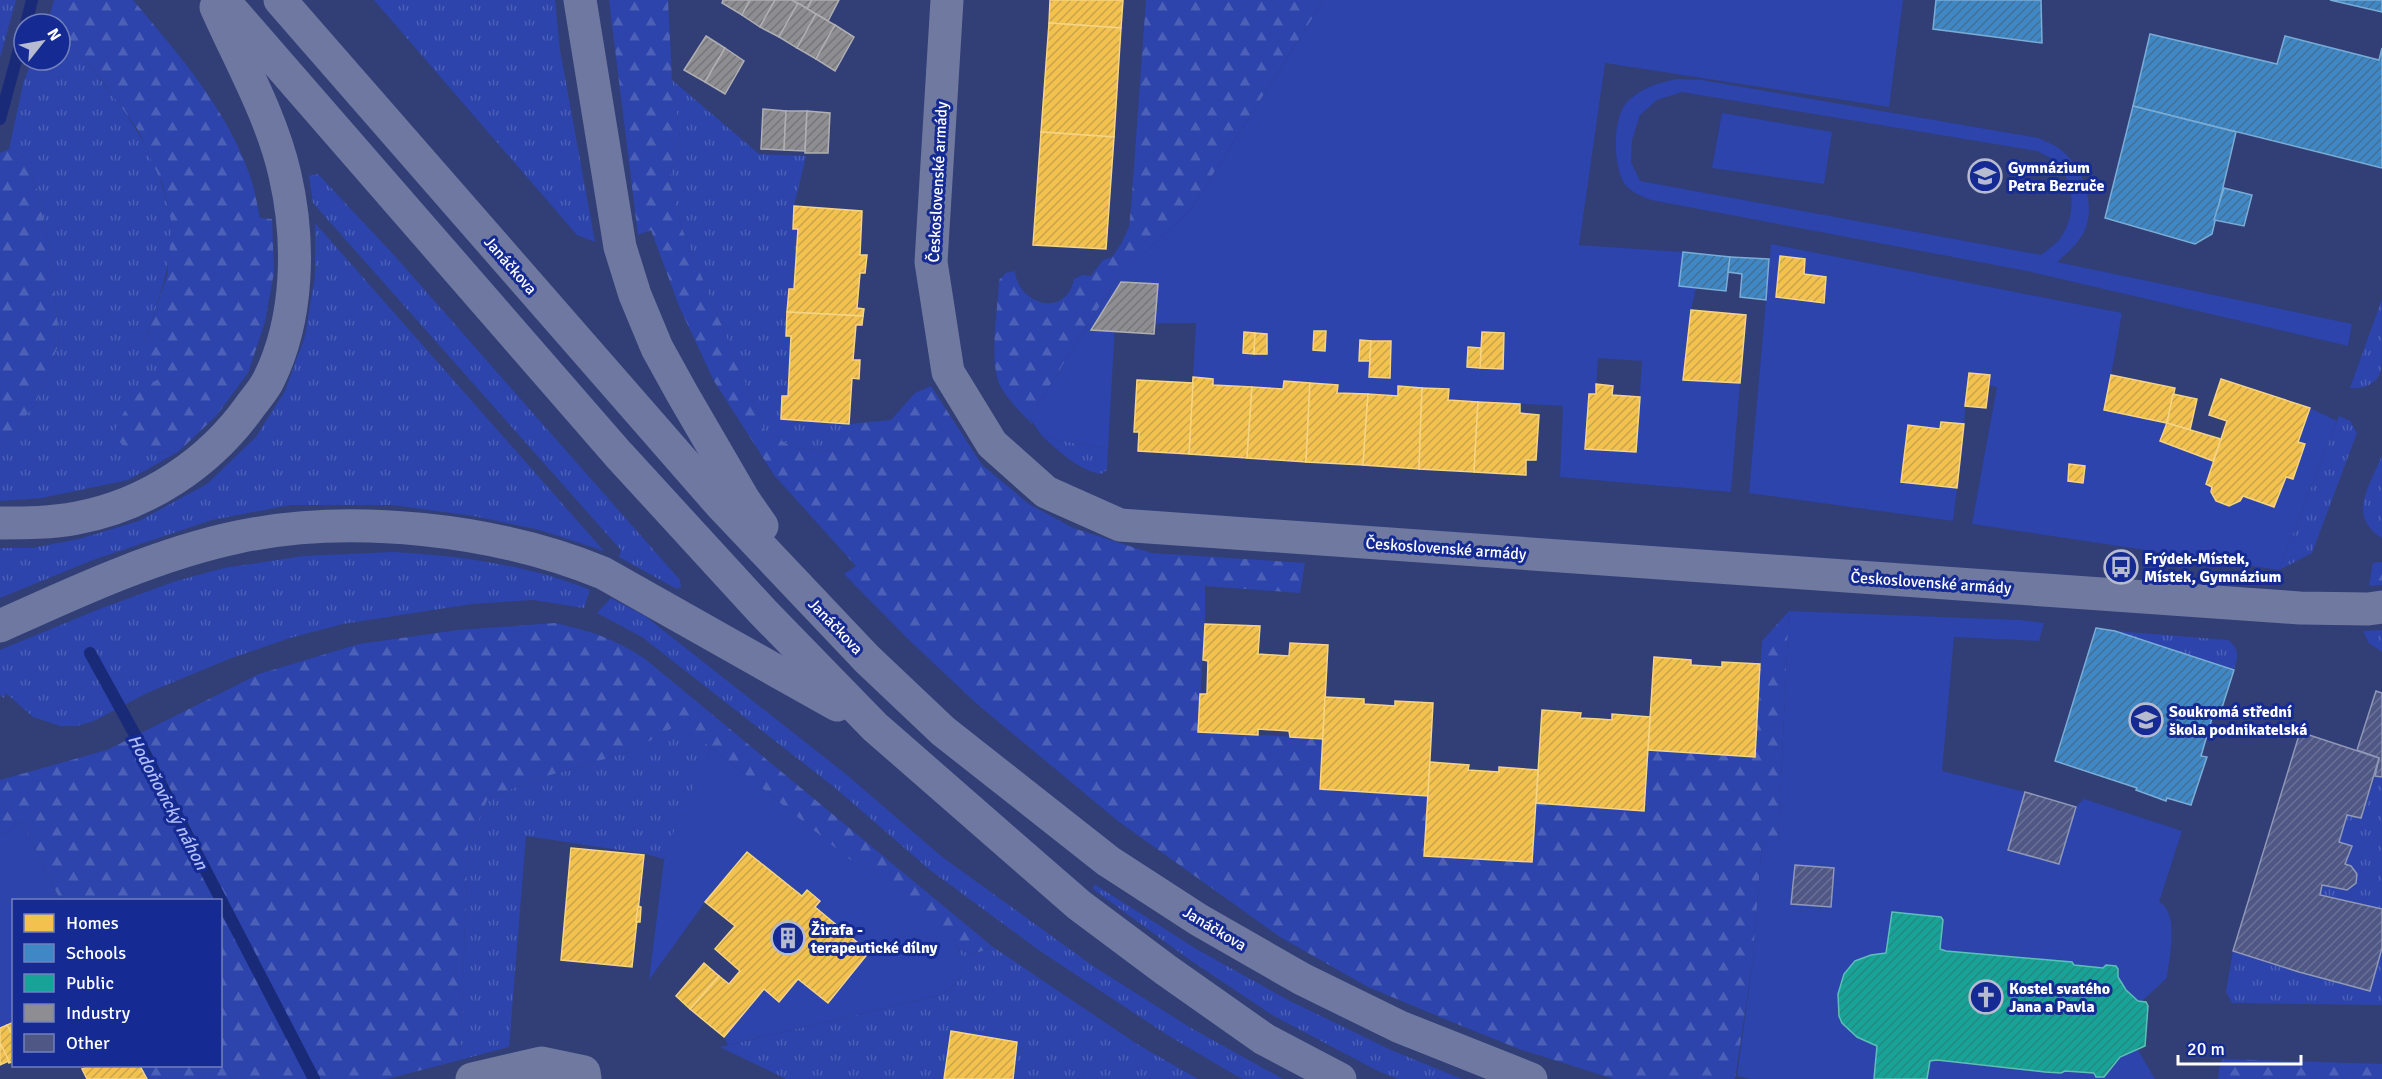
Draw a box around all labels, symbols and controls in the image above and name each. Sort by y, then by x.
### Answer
north arrow [12,12,72,72]
text: N [43,25,65,45]
street label: Československé armády [924,101,952,263]
school or university icon: Gymnázium Petra Bezruče [1967,158,2003,194]
place label: Gymnázium Petra Bezruče [2008,158,2104,196]
street label: Janáčkova [480,233,541,299]
street label: Československé armády [1365,533,1527,565]
bus stop icon: Frýdek-Místek, Místek, Gymnázium [2103,549,2139,585]
place label: Frýdek-Místek, Místek, Gymnázium [2144,549,2282,587]
street label: Československé armády [1850,567,2012,599]
street label: Janáčkova [804,594,867,659]
school or university icon: Soukromá střední škola podnikatelská [2128,702,2164,738]
place label: Soukromá střední škola podnikatelská [2169,702,2307,740]
water label: Hodoňovický náhon [123,731,213,874]
legend [12,899,222,1067]
street label: Janáčkova [1179,902,1250,956]
text: Homes [66,912,119,934]
building icon: Žirafa - terapeutické dílny [770,920,806,956]
place label: Žirafa - terapeutické dílny [810,920,937,958]
text: Schools [66,942,126,964]
text: Public [66,972,114,994]
church icon: Kostel svatého Jana a Pavla [1968,979,2004,1015]
place label: Kostel svatého Jana a Pavla [2009,979,2110,1017]
text: Industry [66,1002,131,1024]
scale bar [2178,1028,2301,1066]
text: Other [66,1032,110,1054]
text: 20 m [2187,1038,2225,1060]

